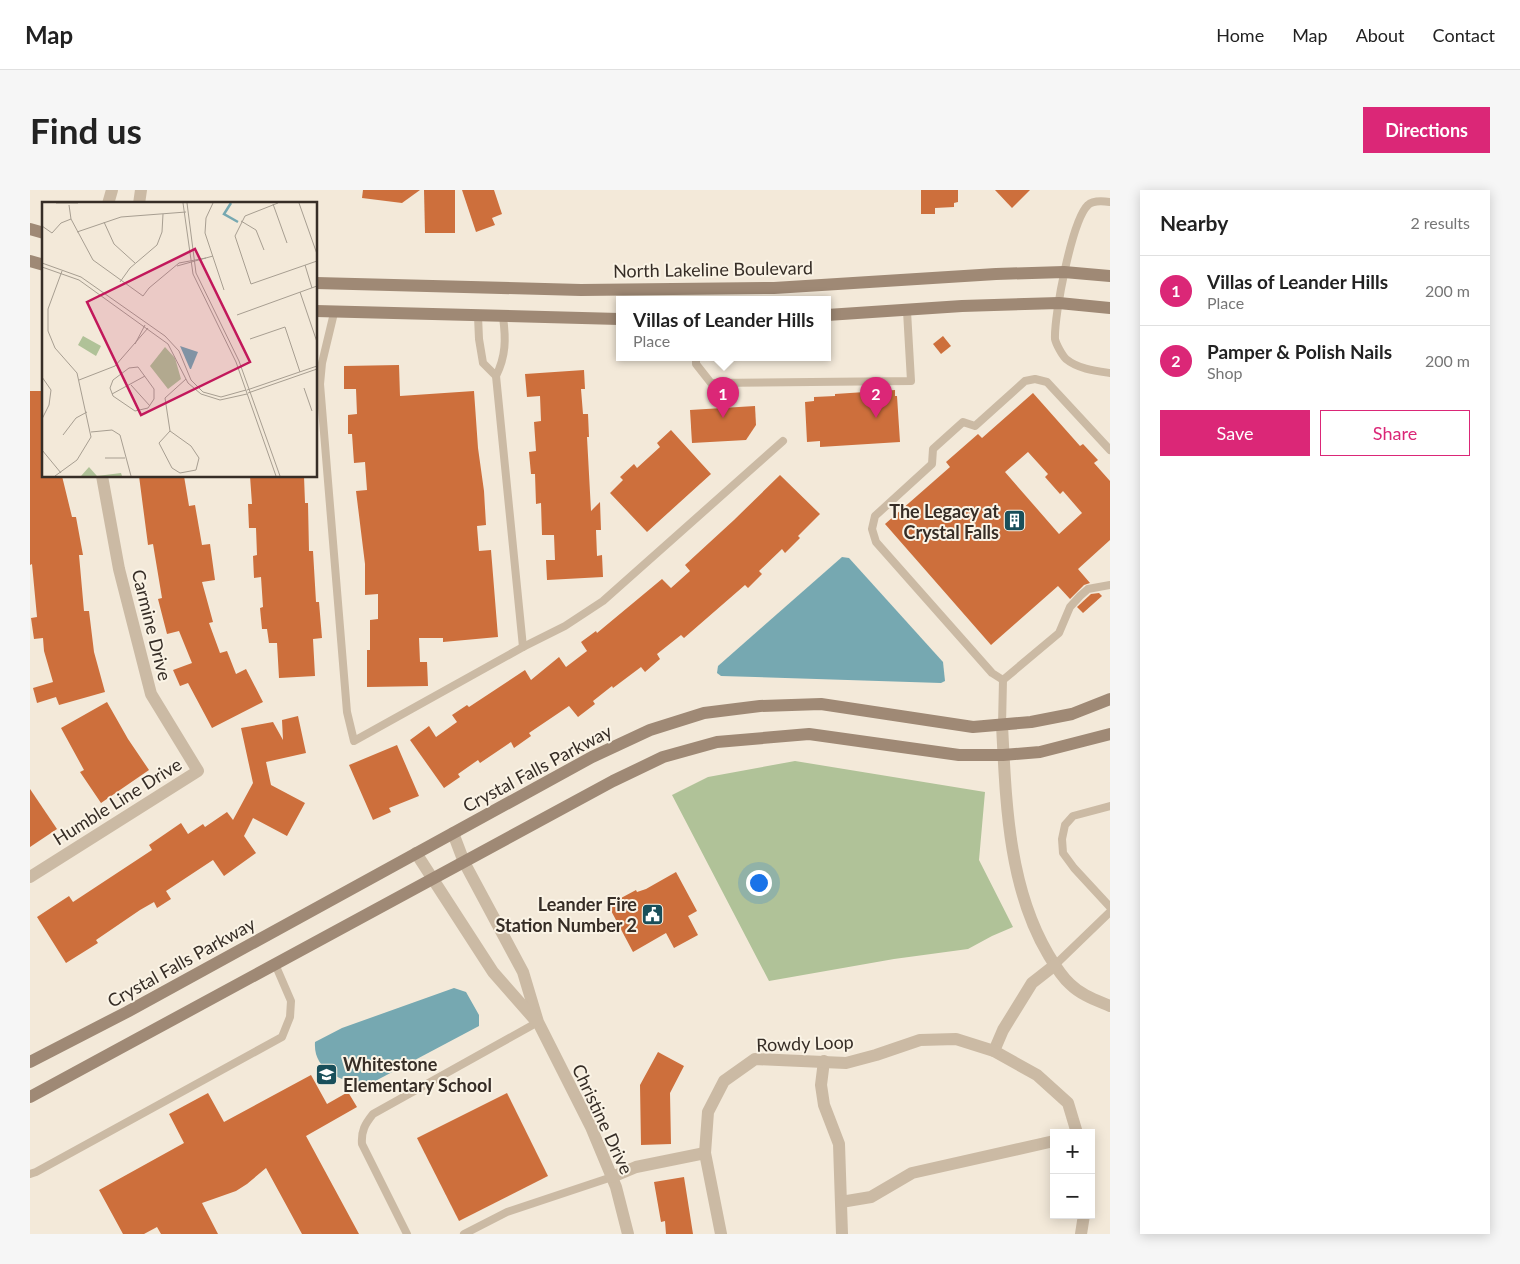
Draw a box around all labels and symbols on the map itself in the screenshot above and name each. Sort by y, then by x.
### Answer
inset map [42,202,318,478]
street label: North Lakeline Boulevard [613,256,813,282]
pin: 1 [707,377,739,418]
pin: 2 [860,377,892,418]
place label: The Legacy at Crystal Falls [889,500,999,543]
building icon: The Legacy at Crystal Falls [1003,509,1027,533]
street label: Carmine Drive [128,567,176,683]
street label: Crystal Falls Parkway [459,719,616,817]
street label: Humble Line Drive [49,753,185,849]
your location [746,870,772,896]
place label: Leander Fire Station Number 2 [495,893,637,936]
public building icon: Leander Fire Station Number 2 [641,902,665,926]
street label: Crystal Falls Parkway [103,912,259,1012]
street label: Rowdy Loop [756,1030,854,1056]
place label: Whitestone Elementary School [343,1053,492,1096]
street label: Christine Drive [568,1060,638,1178]
school or university icon: Whitestone Elementary School [315,1062,339,1086]

